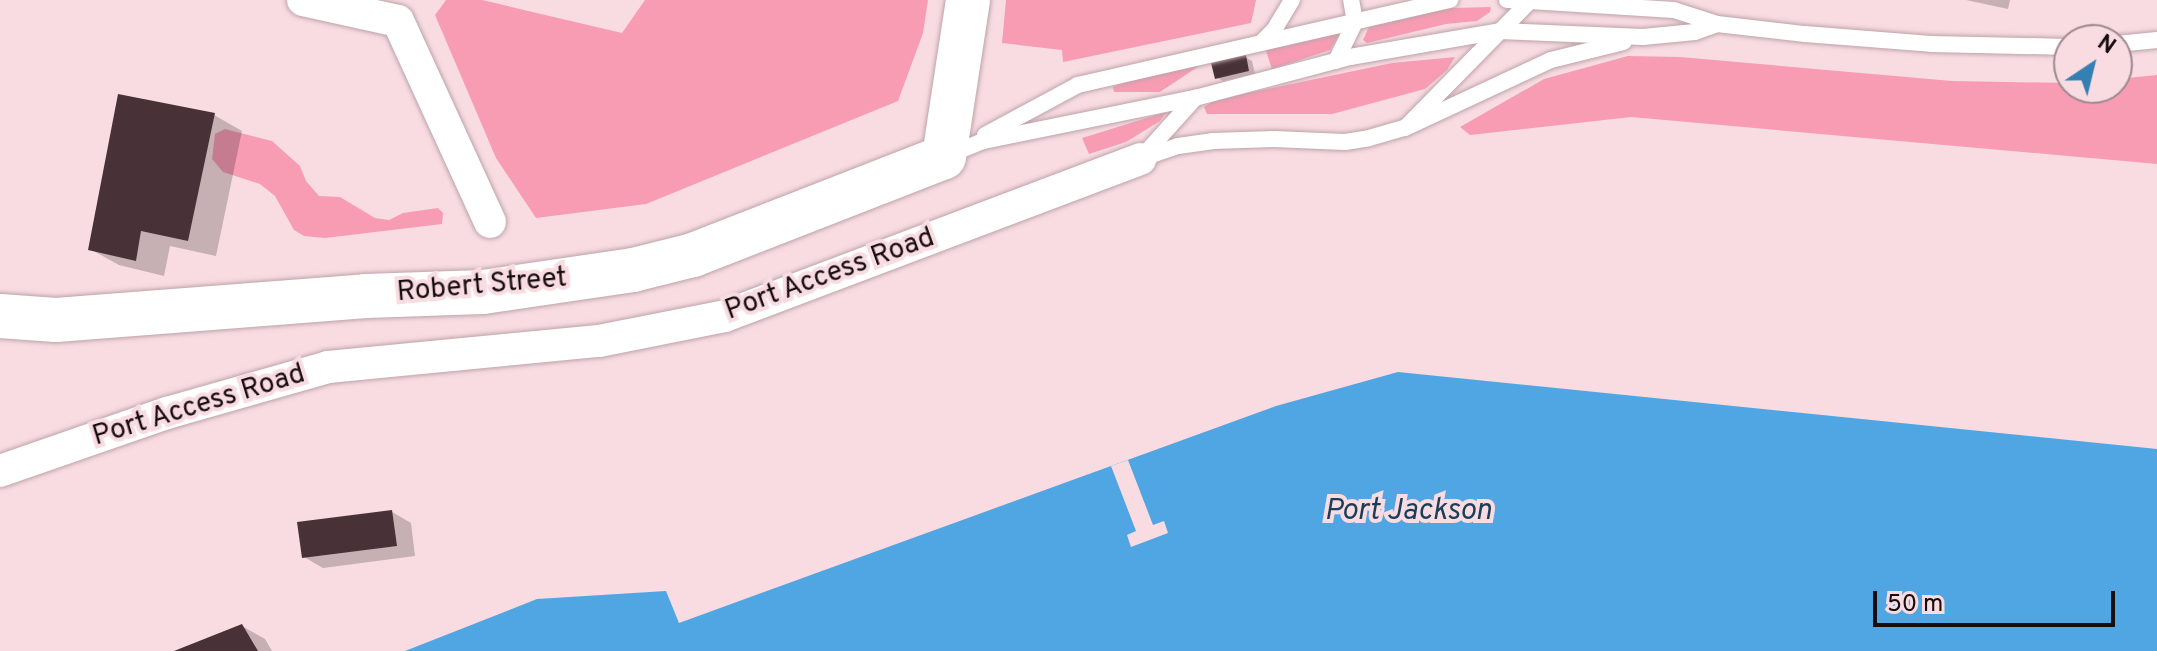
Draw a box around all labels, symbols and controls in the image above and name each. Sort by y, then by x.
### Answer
north arrow [2053,24,2133,104]
text: N [2092,30,2120,61]
street label: Port Access Road [720,221,940,329]
street label: Robert Street [396,262,568,310]
street label: Port Access Road [88,358,310,454]
water label: Port Jackson [1324,494,1492,530]
scale bar [1877,575,2119,625]
text: 50 m [1887,590,1943,620]

